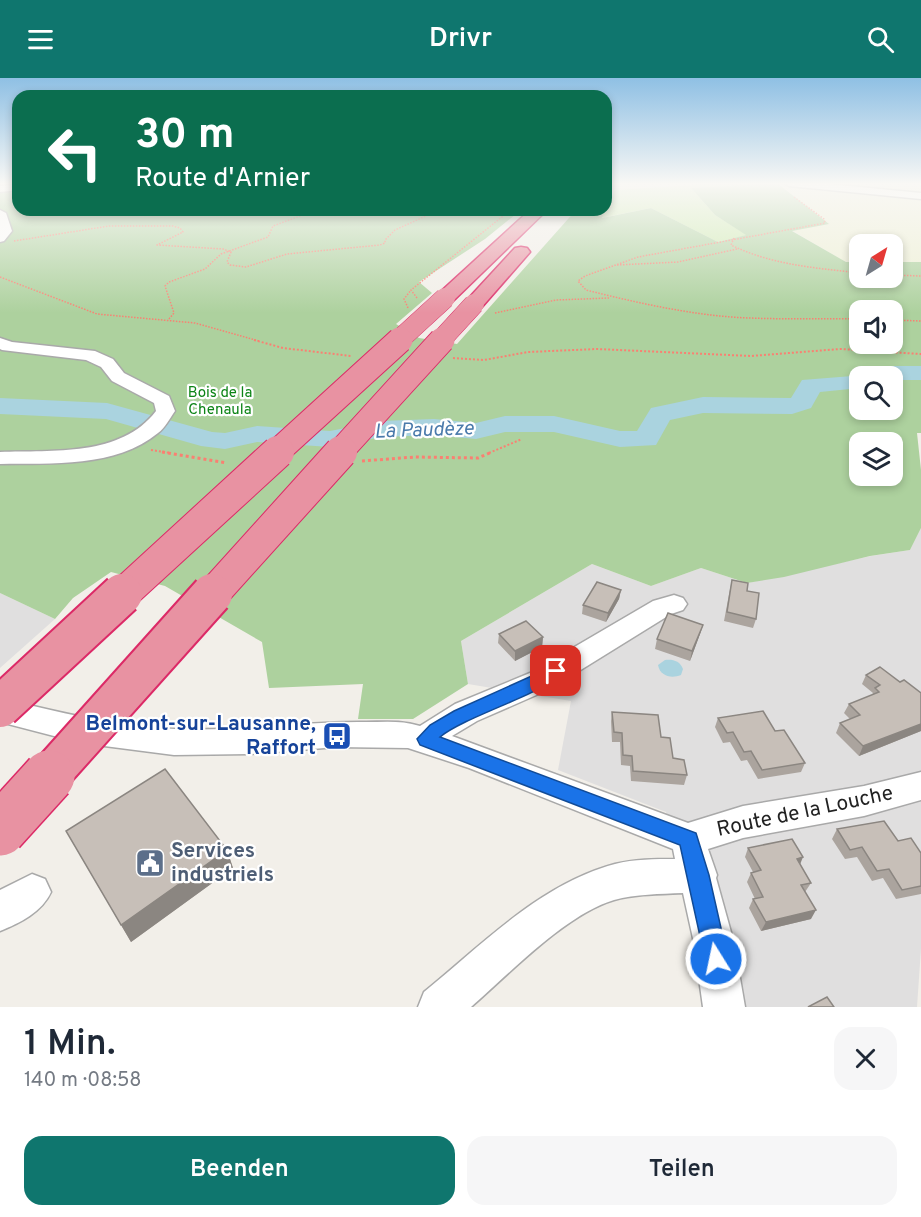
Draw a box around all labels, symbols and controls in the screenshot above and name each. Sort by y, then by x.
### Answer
text: Drivr [429,22,492,56]
icon: menu [24,23,57,56]
icon: search [864,23,897,56]
text: 30 m [135,110,234,163]
icon: left [36,114,114,192]
text: Route d'Arnier [135,162,310,196]
north arrow [849,234,903,288]
map controls [849,234,903,486]
button: sound [849,300,903,354]
button: search [849,366,903,420]
park label: Bois de la Chenaula [188,384,252,420]
water label: La Paudèze [374,416,475,446]
button: layers [849,432,903,486]
pin [530,645,581,696]
icon: arrive [539,654,572,687]
place label: Belmont-sur-Lausanne, Raffort [86,711,316,762]
bus stop icon: Belmont-sur-Lausanne, Raffort [321,720,353,752]
street label: Route de la Louche [714,780,896,844]
place label: Services industriels [171,838,274,889]
public building icon: Services industriels [134,847,166,879]
position arrow [684,927,748,991]
text: 1 Min. [24,1022,116,1068]
button: close [834,1027,897,1090]
text: 140 m · 08:58 [24,1068,142,1094]
button: Beenden [24,1136,455,1205]
button: Teilen [467,1136,897,1205]

